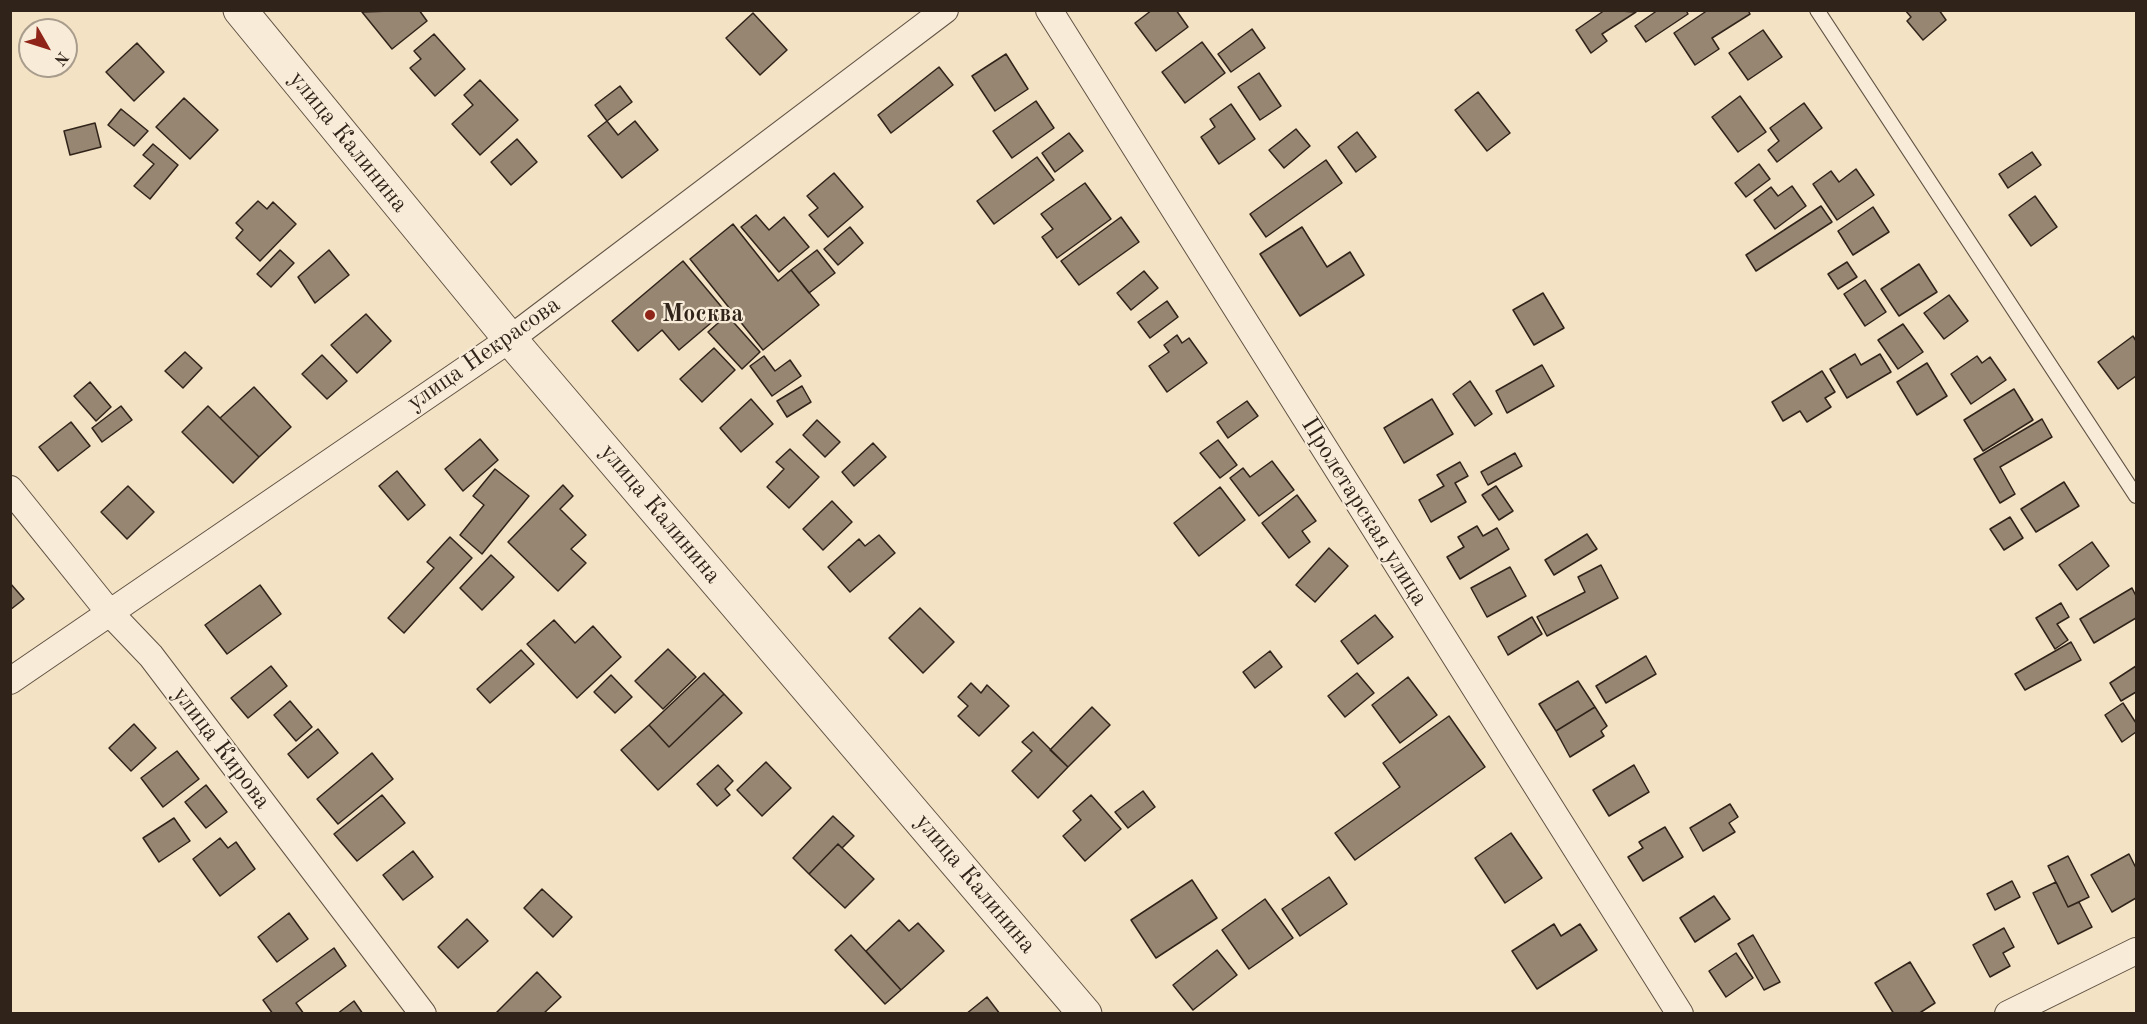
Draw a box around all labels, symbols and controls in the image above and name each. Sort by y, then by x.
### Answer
north arrow [18,18,78,78]
text: N [50,48,71,68]
street label: улица Калинина [282,66,414,218]
street label: улица Некрасова [402,291,566,417]
place label: Москва [662,301,744,329]
marker: Москва [643,308,657,322]
street label: Пролетарская улица [1294,412,1434,612]
street label: улица Калинина [593,438,727,590]
street label: улица Кирова [166,681,276,815]
street label: улица Калинина [908,808,1042,960]

